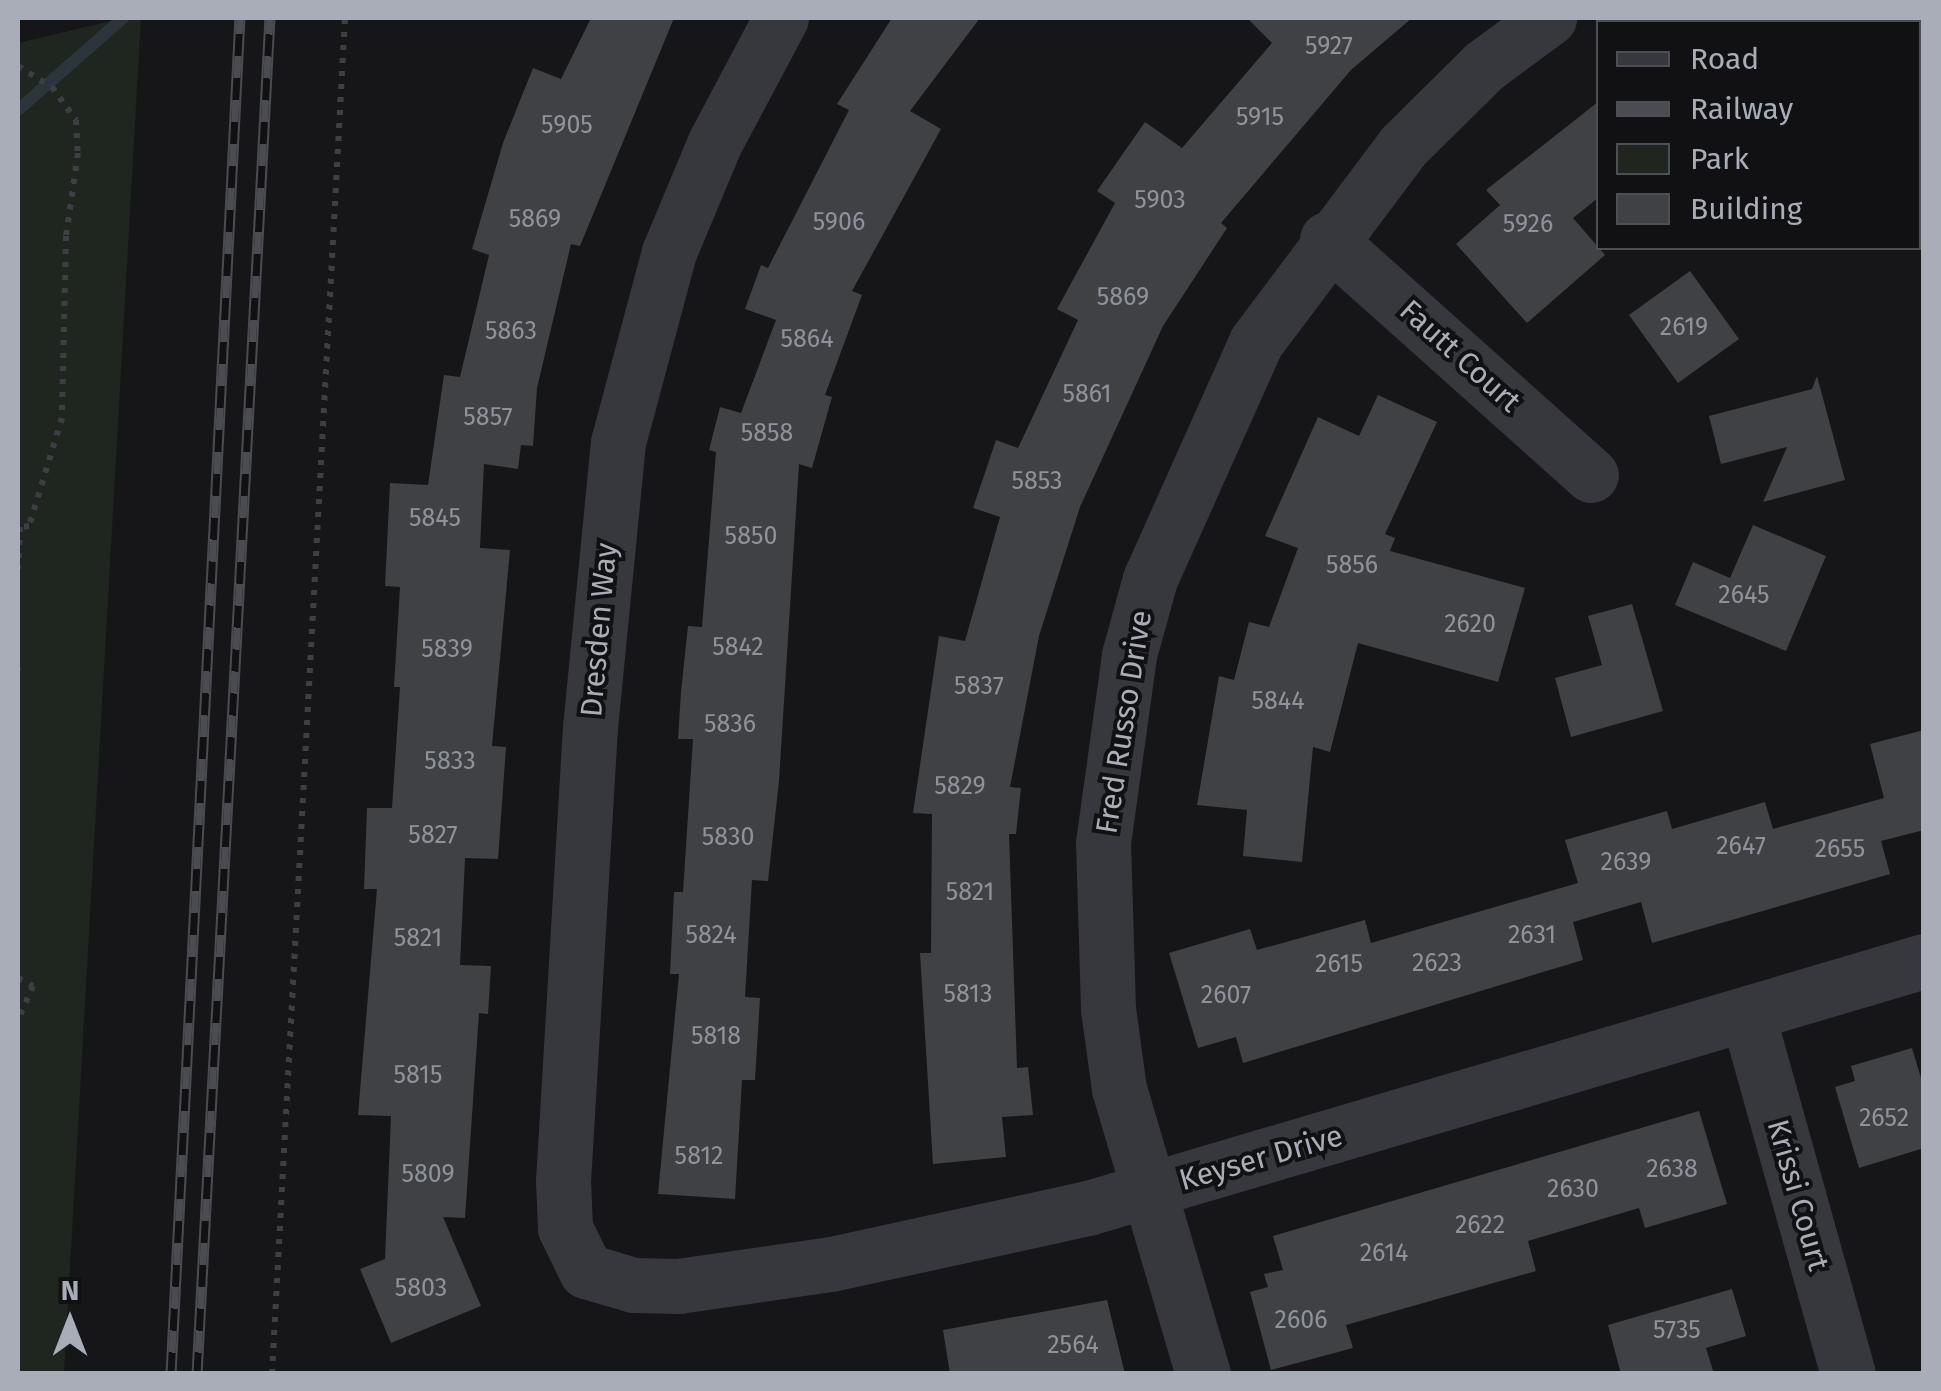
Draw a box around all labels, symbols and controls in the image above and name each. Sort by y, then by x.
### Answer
legend [1596,20,1921,250]
house number: 5927 [1305,31,1353,61]
text: Road [1690,41,1759,77]
text: Railway [1690,91,1793,127]
house number: 5915 [1236,102,1284,132]
house number: 5905 [541,110,593,140]
text: Park [1690,141,1749,177]
house number: 5903 [1134,185,1186,215]
text: Building [1690,191,1802,227]
house number: 5869 [509,204,561,234]
house number: 5906 [813,207,865,237]
house number: 5926 [1503,209,1553,239]
house number: 5869 [1097,282,1149,312]
street label: Fautt Court [1392,292,1528,420]
house number: 2619 [1660,312,1708,342]
house number: 5863 [485,316,537,346]
house number: 5864 [781,324,833,354]
house number: 5861 [1062,379,1112,409]
house number: 5857 [463,402,513,432]
house number: 5858 [741,418,793,448]
house number: 5853 [1011,466,1063,496]
house number: 5845 [409,503,461,533]
house number: 5850 [725,521,777,551]
street label: Dresden Way [573,541,625,719]
house number: 5856 [1326,550,1378,580]
house number: 2645 [1718,580,1770,610]
street label: Fred Russo Drive [1089,608,1159,836]
house number: 2620 [1444,609,1496,639]
house number: 5842 [712,632,764,662]
house number: 5839 [421,634,473,664]
house number: 5837 [954,671,1004,701]
house number: 5844 [1252,686,1304,716]
house number: 5836 [704,709,756,739]
house number: 5833 [424,746,476,776]
house number: 5829 [934,771,986,801]
house number: 5827 [408,820,458,850]
house number: 5830 [702,822,754,852]
house number: 2647 [1716,831,1766,861]
house number: 2655 [1815,834,1865,864]
house number: 2639 [1601,847,1651,877]
house number: 5821 [946,877,994,907]
house number: 5824 [685,920,737,950]
house number: 2631 [1508,920,1556,950]
house number: 5821 [394,923,442,953]
house number: 2623 [1412,948,1462,978]
house number: 2615 [1315,949,1363,979]
house number: 5813 [944,979,992,1009]
house number: 2607 [1201,980,1251,1010]
house number: 5818 [691,1021,741,1051]
house number: 5815 [394,1060,442,1090]
house number: 2652 [1859,1103,1909,1133]
street label: Krissi Court [1759,1115,1837,1275]
street label: Keyser Drive [1175,1118,1347,1198]
house number: 5812 [675,1141,723,1171]
house number: 2638 [1646,1154,1698,1184]
house number: 5809 [401,1159,455,1189]
house number: 2630 [1547,1174,1599,1204]
house number: 2622 [1455,1210,1505,1240]
house number: 2614 [1360,1238,1408,1268]
north arrow [20,1271,120,1371]
house number: 5803 [395,1273,447,1303]
text: N [61,1274,79,1307]
house number: 2606 [1275,1305,1327,1335]
house number: 5735 [1653,1315,1701,1345]
house number: 2564 [1047,1330,1099,1360]

